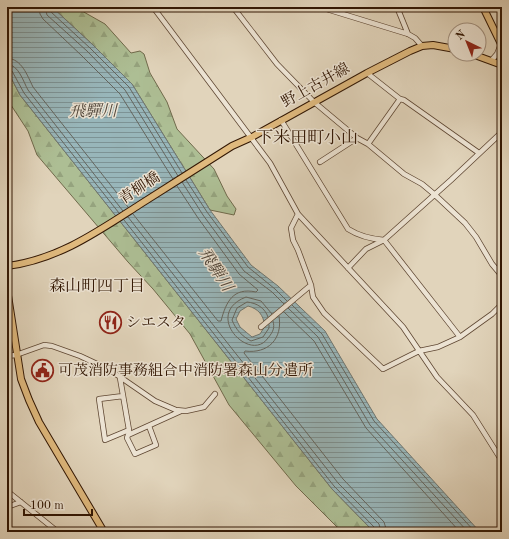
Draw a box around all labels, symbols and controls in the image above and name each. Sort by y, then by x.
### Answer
north arrow [447,22,487,62]
text: N [454,28,468,43]
street label: 野上古井線 [279,60,352,111]
water label: 飛驒川 [69,102,119,120]
district label: 下米田町小山 [256,128,358,147]
street label: 青柳橋 [116,169,163,208]
water label: 飛騨川 [195,244,238,296]
district label: 森山町四丁目 [49,277,145,295]
restaurant icon: シエスタ [97,310,123,336]
place label: シエスタ [126,315,186,331]
public building icon: 可茂消防事務組合中消防署森山分遣所 [29,358,55,384]
place label: 可茂消防事務組合中消防署森山分遣所 [58,362,313,379]
scale bar [24,491,92,517]
text: 100 m [30,500,64,512]

